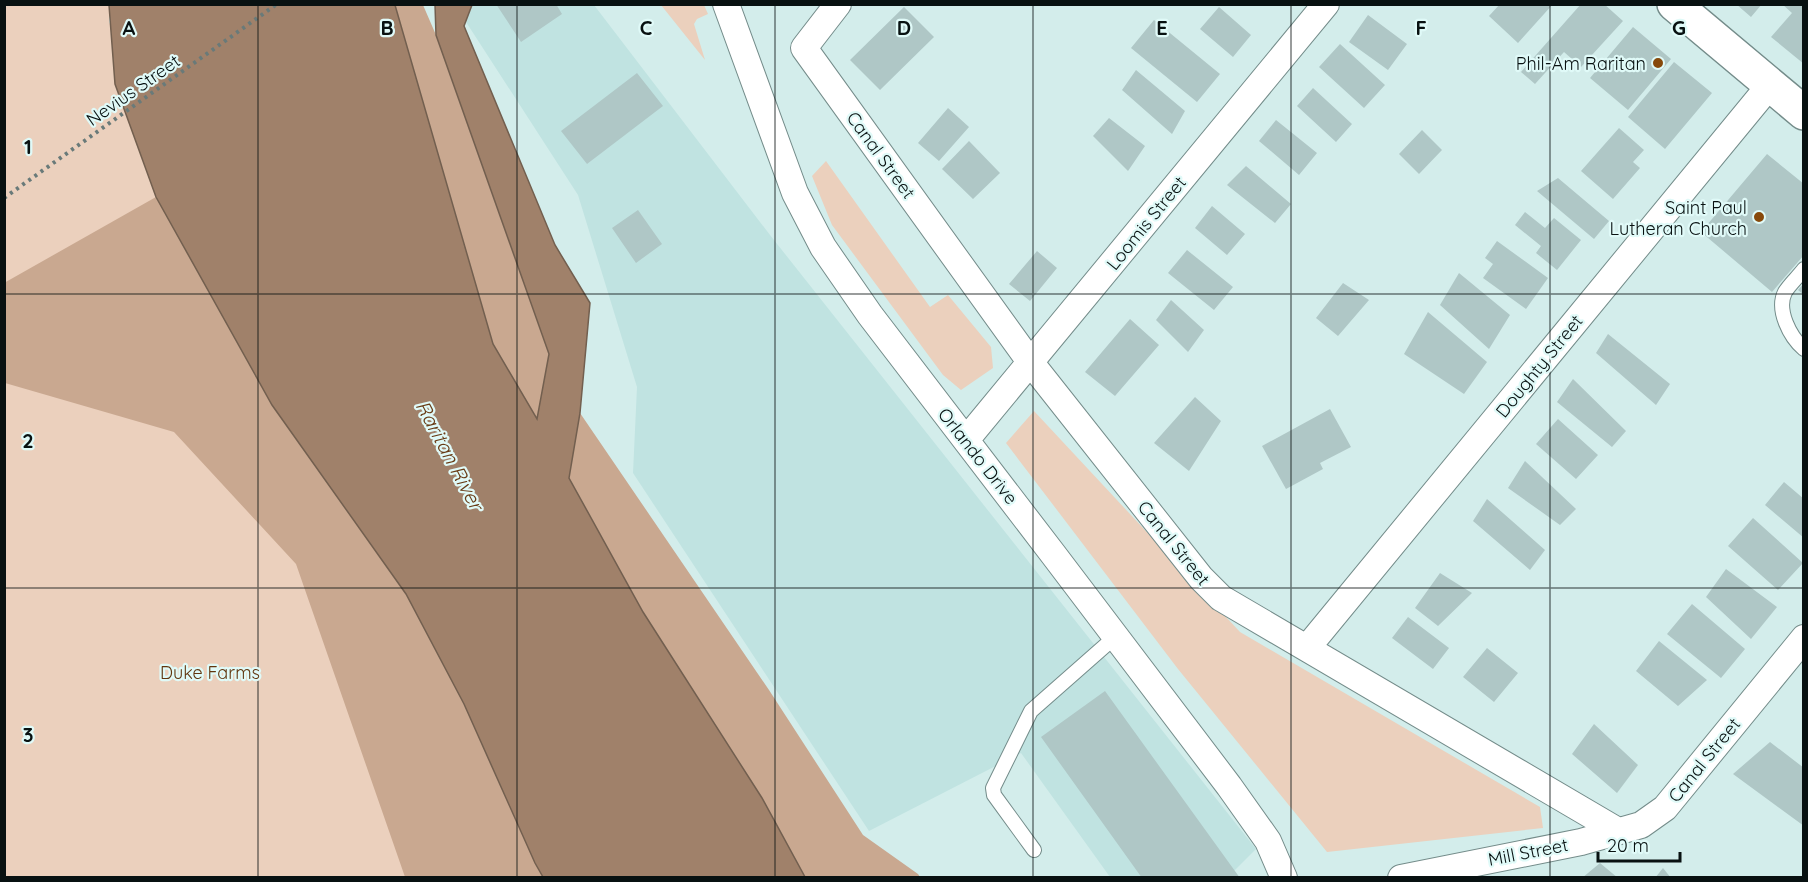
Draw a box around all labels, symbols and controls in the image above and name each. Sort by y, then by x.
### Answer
text: A [123,15,136,40]
text: B [380,15,394,40]
text: C [640,15,653,40]
text: D [897,15,911,40]
text: E [1156,15,1168,40]
text: F [1415,15,1427,40]
text: G [1672,15,1686,40]
street label: Nevius Street [82,49,184,131]
place label: Phil-Am Raritan [1516,52,1646,75]
marker: Phil-Am Raritan [1651,56,1665,70]
street label: Canal Street [842,107,920,203]
text: 1 [24,134,32,159]
street label: Loomis Street [1101,171,1191,275]
place label: Saint Paul Lutheran Church [1609,196,1747,240]
marker: Saint Paul Lutheran Church [1752,210,1766,224]
street label: Doughty Street [1490,310,1588,422]
water label: Raritan River [411,396,490,516]
street label: Orlando Drive [933,403,1023,509]
text: 2 [22,428,34,453]
street label: Canal Street [1133,496,1215,590]
park label: Duke Farms [160,661,260,684]
street label: Canal Street [1663,713,1745,807]
text: 3 [23,722,33,747]
scale bar [1598,825,1680,863]
street label: Mill Street [1486,833,1570,871]
text: 20 m [1607,834,1649,857]

